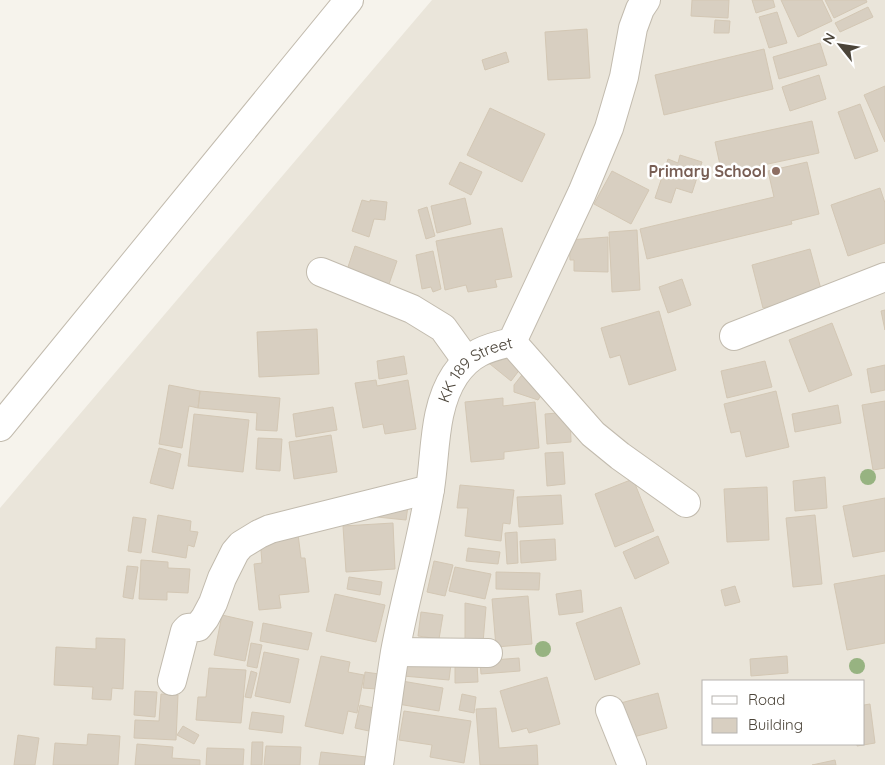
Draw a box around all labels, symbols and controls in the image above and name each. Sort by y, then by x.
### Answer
north arrow [815,20,865,70]
text: N [818,30,839,47]
place label: Primary School [648,161,766,181]
marker: Primary School [770,165,782,177]
street label: KK 189 Street [433,332,514,405]
legend [702,680,865,745]
text: Road [748,690,785,709]
text: Building [748,715,803,734]

